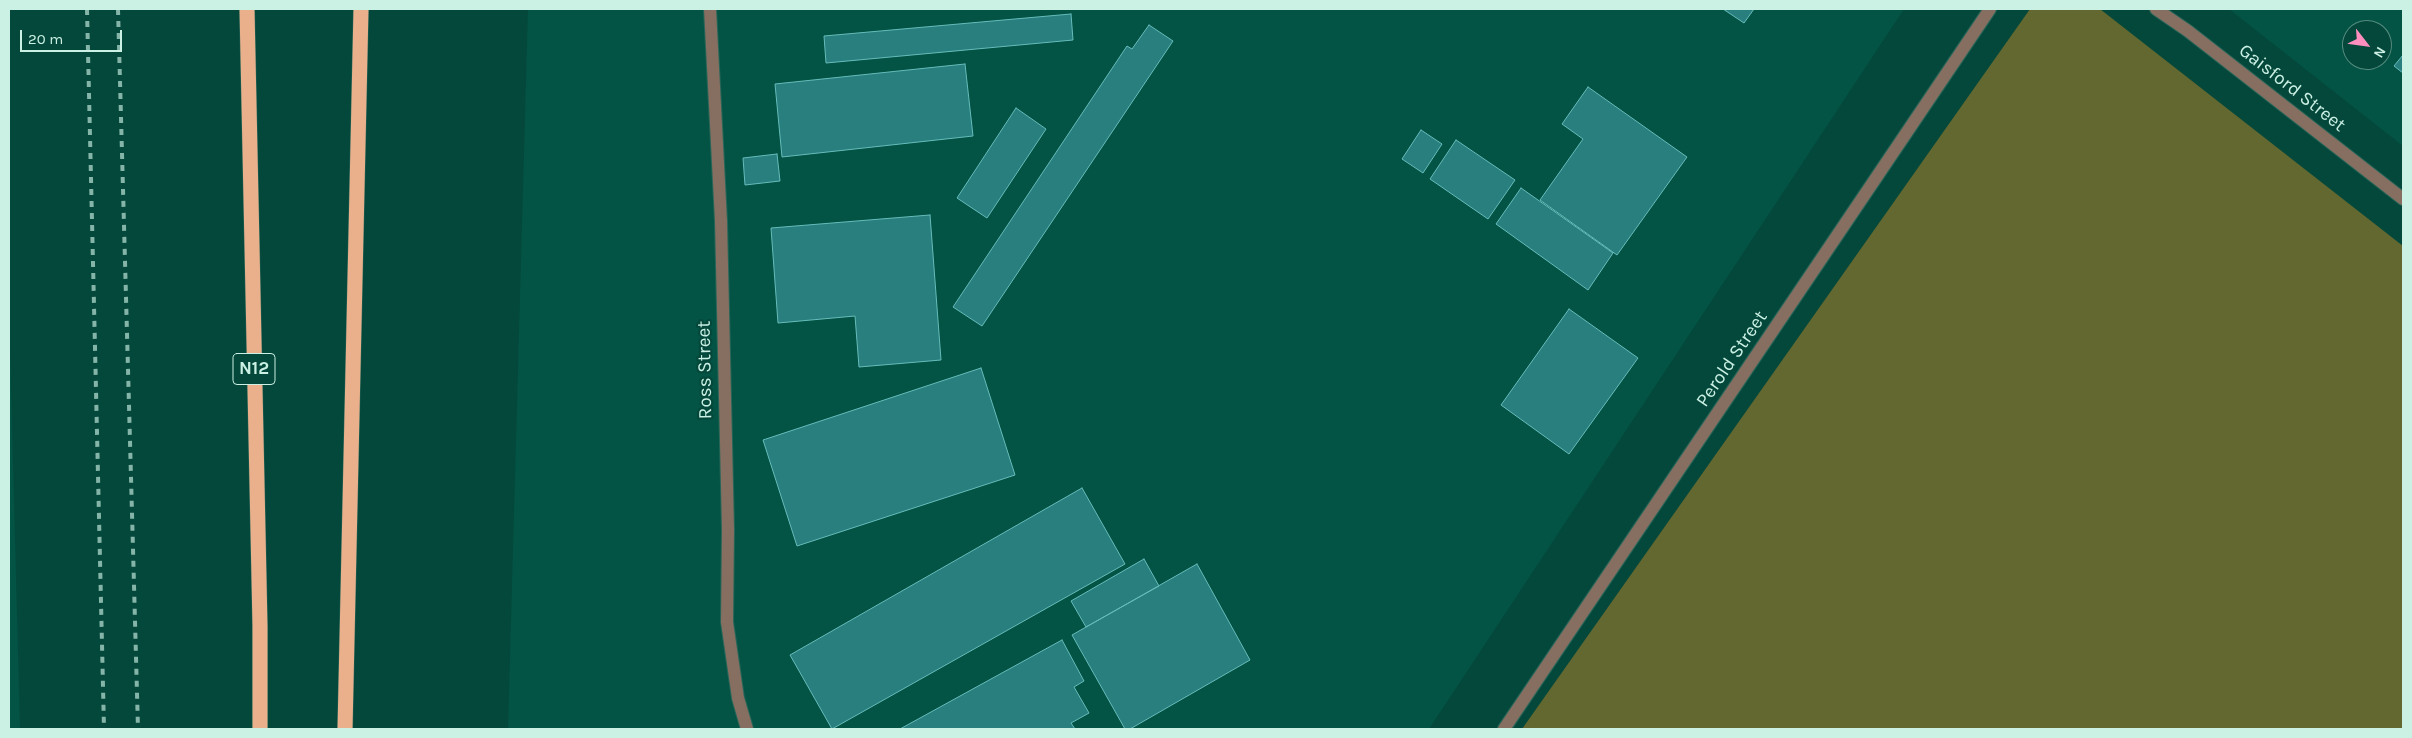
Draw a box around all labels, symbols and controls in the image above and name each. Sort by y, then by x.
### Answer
scale bar [22,20,125,52]
north arrow [2342,20,2392,70]
text: 20 m [28,30,63,48]
street label: Gaisford Street [2234,39,2350,137]
text: N [2370,44,2389,61]
street label: Perold Street [1692,307,1772,411]
street label: Ross Street [693,320,717,420]
road number: N12 [233,354,275,384]

